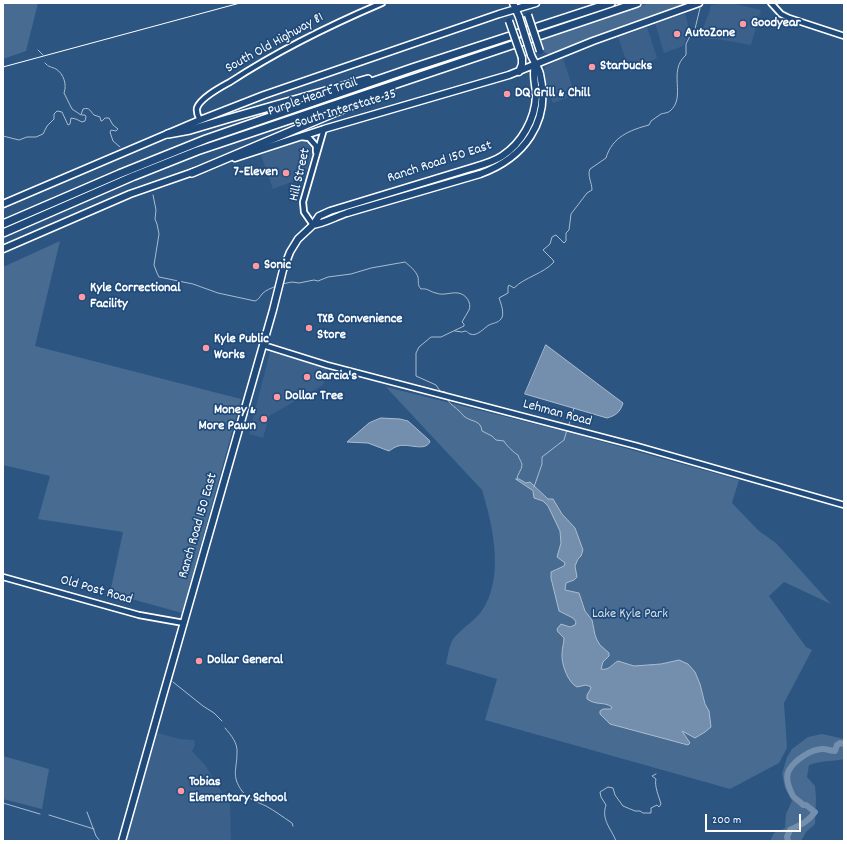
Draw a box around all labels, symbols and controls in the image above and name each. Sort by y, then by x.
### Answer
street label: South Old Highway 81 [223,10,327,78]
place label: Goodyear [751,16,801,32]
marker: Goodyear [738,19,748,29]
place label: AutoZone [685,26,735,42]
marker: AutoZone [672,29,682,39]
place label: Starbucks [600,59,652,75]
marker: Starbucks [587,62,597,72]
street label: Purple Heart Trail [266,75,360,121]
place label: DQ Grill & Chill [515,86,590,102]
street label: South Interstate 35 [293,87,399,133]
marker: DQ Grill & Chill [502,89,512,99]
street label: Ranch Road 150 East [386,138,494,188]
street label: Hill Street [287,147,315,203]
place label: 7-Eleven [234,165,278,181]
marker: 7-Eleven [281,168,291,178]
place label: Sonic [264,258,291,274]
marker: Sonic [251,261,261,271]
place label: Kyle Correctional Facility [90,281,180,314]
marker: Kyle Correctional Facility [77,292,87,302]
place label: TXB Convenience Store [317,312,402,344]
marker: TXB Convenience Store [304,323,314,333]
place label: Kyle Public Works [214,332,269,364]
marker: Kyle Public Works [201,343,211,353]
place label: Garcia's [315,369,357,385]
marker: Garcia's [302,372,312,382]
place label: Dollar Tree [285,389,343,405]
marker: Dollar Tree [272,392,282,402]
street label: Lehman Road [521,397,593,431]
place label: Money & More Pawn [199,403,256,436]
marker: Money & More Pawn [259,414,269,424]
street label: Ranch Road 150 East [176,471,222,581]
street label: Old Post Road [58,573,134,609]
park label: Lake Kyle Park [592,607,668,623]
place label: Dollar General [207,653,283,669]
marker: Dollar General [194,656,204,666]
place label: Tobias Elementary School [189,775,287,808]
marker: Tobias Elementary School [176,786,186,796]
scale bar [707,806,803,832]
text: 200 m [712,812,741,829]

